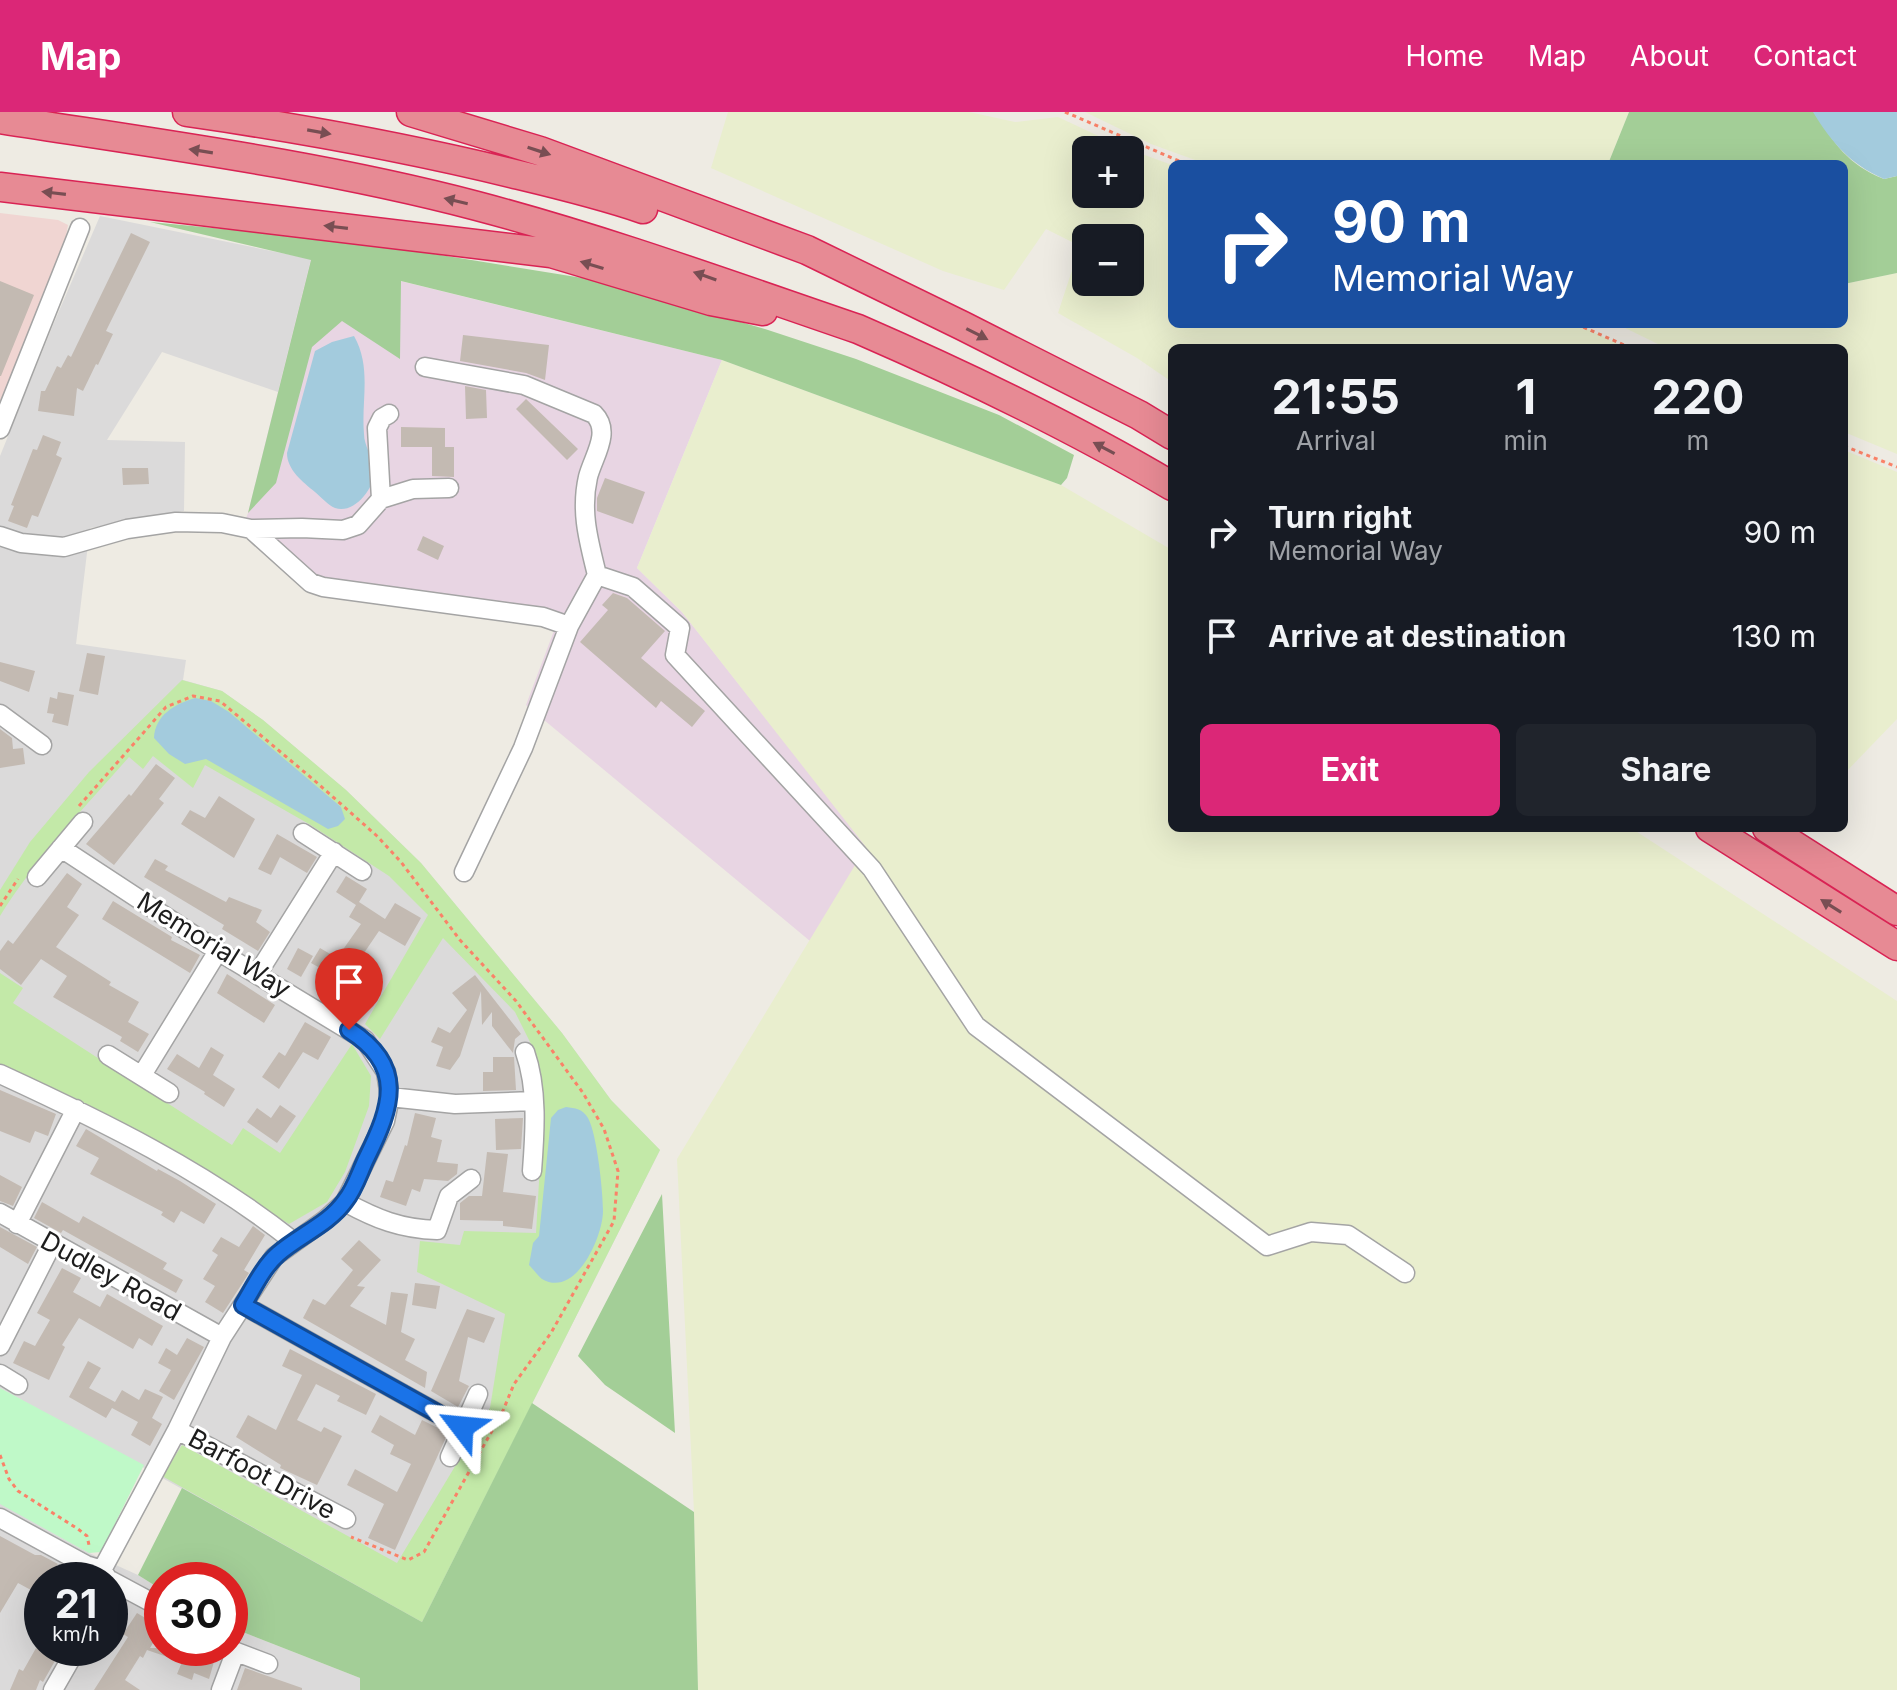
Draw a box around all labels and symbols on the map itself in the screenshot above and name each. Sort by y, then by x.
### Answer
one-way arrow [307,126,332,139]
one-way arrow [189,144,214,157]
one-way arrow [527,145,551,158]
one-way arrow [41,186,66,199]
one-way arrow [444,194,469,207]
one-way arrow [323,220,348,233]
one-way arrow [580,258,604,271]
one-way arrow [693,270,717,282]
one-way arrow [966,326,988,340]
one-way arrow [1093,441,1115,455]
street label: Memorial Way [132,885,297,1004]
one-way arrow [1820,898,1841,913]
pin [315,948,383,1030]
street label: Dudley Road [36,1224,187,1327]
position arrow [420,1385,504,1469]
street label: Barfoot Drive [183,1422,341,1525]
speed limit sign: 30 [144,1562,248,1666]

